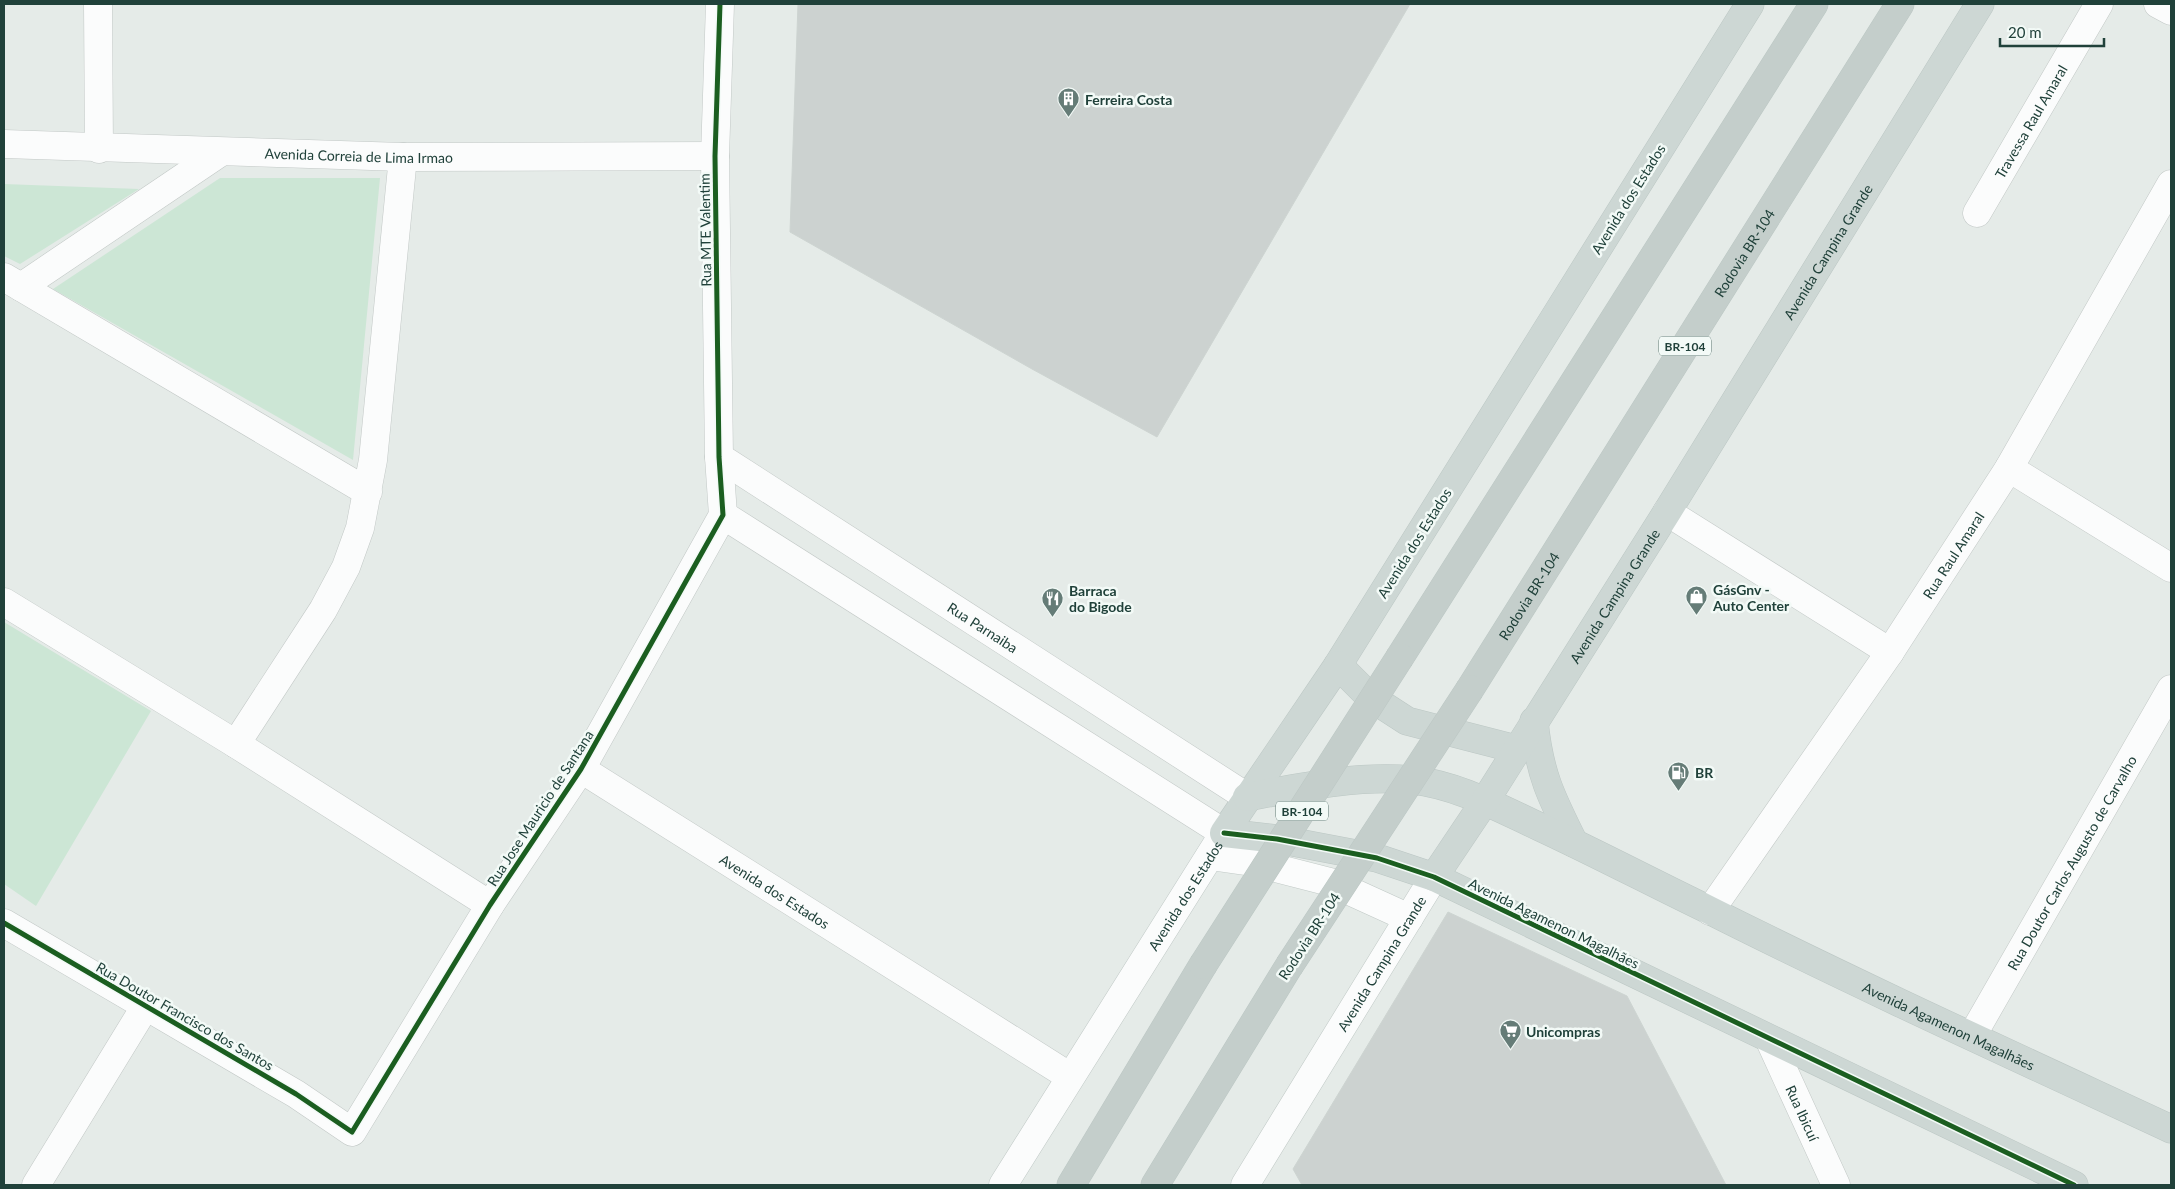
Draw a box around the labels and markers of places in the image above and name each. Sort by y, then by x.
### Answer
building icon: Ferreira Costa [1057,87,1081,118]
place label: Ferreira Costa [1085,91,1172,108]
place label: GásGnv - Auto Center [1712,581,1790,614]
place label: Barraca do Bigode [1069,582,1132,615]
shop icon: GásGnv - Auto Center [1685,585,1709,616]
restaurant icon: Barraca do Bigode [1041,586,1065,617]
fuel station icon: BR [1667,760,1691,791]
place label: BR [1695,764,1714,781]
supermarket icon: Unicompras [1498,1019,1522,1050]
place label: Unicompras [1526,1023,1600,1040]

